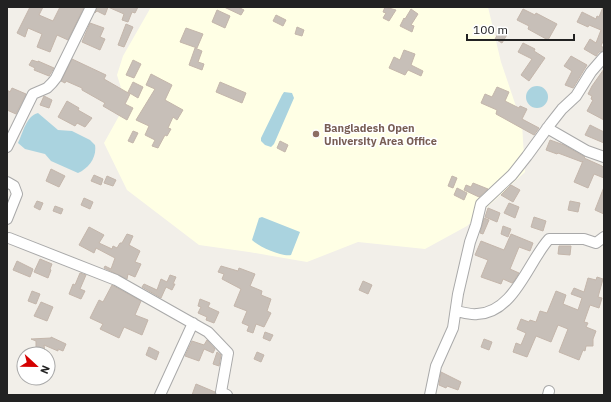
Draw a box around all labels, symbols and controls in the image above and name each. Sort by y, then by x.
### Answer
scale bar [467,16,574,42]
text: 100 m [473,22,508,37]
place label: Bangladesh Open University Area Office [324,121,437,148]
marker: Bangladesh Open University Area Office [311,129,321,139]
north arrow [16,346,56,386]
text: N [37,363,53,376]

